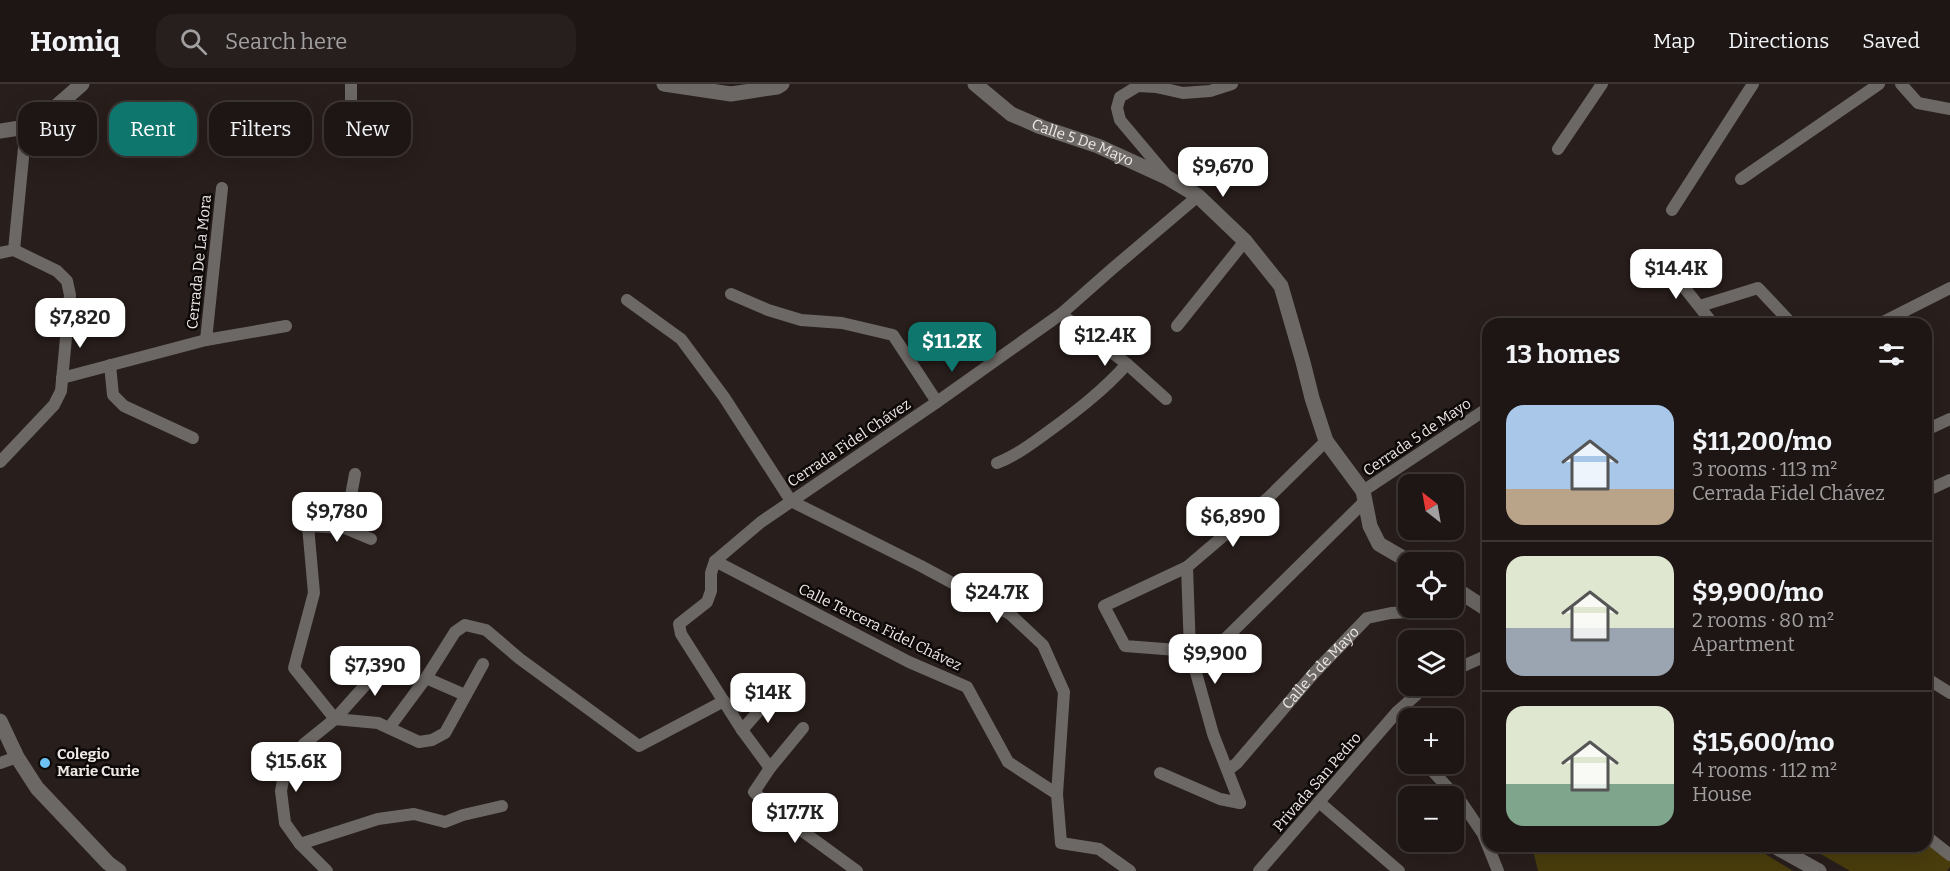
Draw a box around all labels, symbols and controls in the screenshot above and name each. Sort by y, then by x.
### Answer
search box [156,14,576,68]
text: Homiq [30,25,120,58]
icon: search [177,25,210,58]
text: Search here [225,28,347,55]
text: Map [1653,28,1695,54]
text: Directions [1728,28,1829,54]
text: Saved [1862,28,1920,54]
chip: Buy [18,102,97,156]
chip: Rent [109,102,197,156]
chip: Filters [209,102,312,156]
chip: New [324,102,411,156]
street label: Calle 5 De Mayo [1029,115,1136,170]
pin: $9,670 [1174,147,1272,198]
text: $9,670 [1192,154,1254,178]
street label: Cerrada De La Mora [183,194,215,330]
pin: $14.4K [1627,249,1725,300]
text: $14.4K [1644,256,1708,280]
pin: $7,820 [31,298,129,349]
text: $7,820 [49,305,111,329]
pin: $12.4K [1056,316,1154,367]
pin: $11.2K [903,322,1001,373]
text: $12.4K [1074,323,1136,347]
text: $11.2K [922,329,982,353]
icon: filters [1875,338,1908,371]
text: 13 homes [1506,339,1620,370]
street label: Cerrada 5 de Mayo [1360,394,1474,480]
street label: Cerrada Fidel Chávez [784,395,914,491]
text: $11,200/mo [1692,426,1832,457]
icon: home [1554,429,1626,501]
text: 3 rooms · 113 m² [1692,457,1837,481]
north arrow [1398,474,1464,540]
map controls [1398,474,1464,852]
text: Cerrada Fidel Chávez [1692,481,1885,505]
pin: $9,780 [288,492,386,543]
pin: $6,890 [1184,497,1282,548]
text: $9,780 [306,499,368,523]
text: $6,890 [1200,504,1266,528]
button: locate [1398,552,1464,618]
pin: $24.7K [948,573,1046,624]
text: $9,900/mo [1692,577,1824,608]
street label: Calle Tercera Fidel Chávez [795,580,965,674]
text: $24.7K [965,580,1029,604]
icon: home [1554,580,1626,652]
text: 2 rooms · 80 m² [1692,608,1834,632]
street label: Calle 5 de Mayo [1278,623,1363,713]
button: layers [1398,630,1464,696]
text: Apartment [1692,632,1795,656]
pin: $9,900 [1166,634,1264,685]
text: $9,900 [1183,641,1247,665]
pin: $7,390 [326,646,424,697]
text: $7,390 [344,653,406,677]
pin: $14K [732,673,804,724]
text: $14K [744,680,792,704]
button: + [1398,708,1464,774]
text: $15,600/mo [1692,727,1835,758]
street label: Privada San Pedro [1269,729,1365,835]
icon: home [1554,730,1626,802]
pin: $15.6K [247,742,345,793]
place label: Colegio Marie Curie [57,745,140,780]
text: $15.6K [265,749,327,773]
marker: Colegio Marie Curie [38,756,52,770]
text: 4 rooms · 112 m² [1692,758,1837,782]
text: House [1692,782,1752,806]
button: − [1398,786,1464,852]
pin: $17.7K [746,793,844,844]
text: $17.7K [766,800,824,824]

